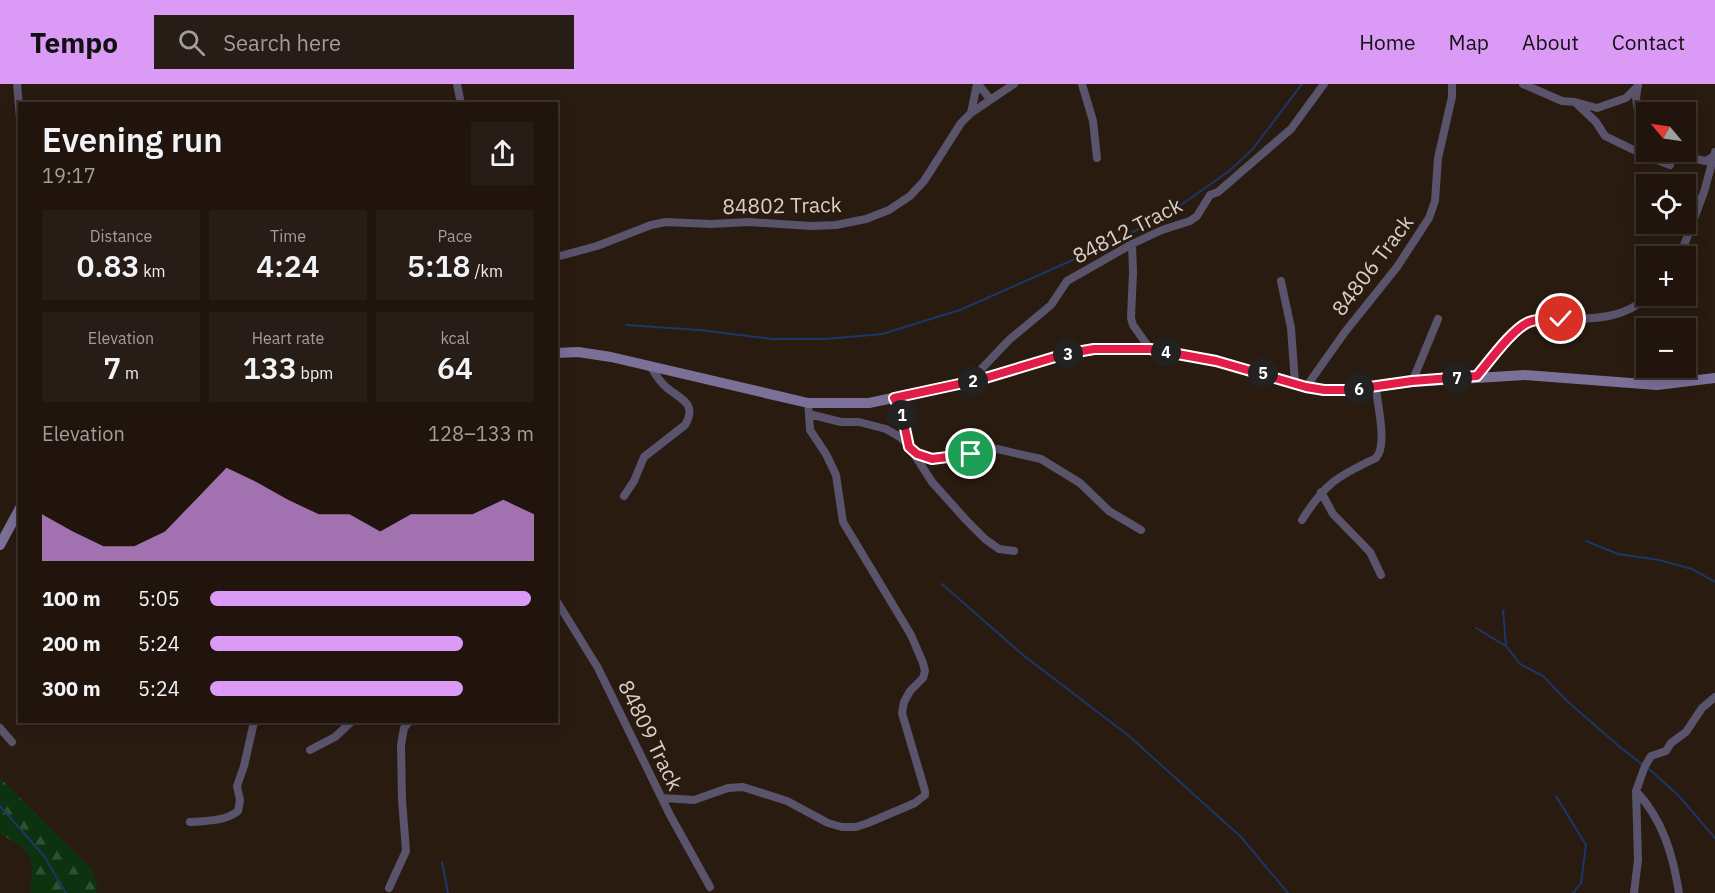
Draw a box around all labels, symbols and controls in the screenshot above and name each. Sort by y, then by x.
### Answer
search box [154,15,574,69]
text: Tempo [30,24,118,61]
icon: search [175,26,208,59]
text: Search here [223,28,341,57]
text: Home [1359,28,1416,56]
text: Map [1449,28,1489,56]
text: About [1522,28,1579,56]
text: Contact [1612,28,1685,56]
north arrow [1636,102,1696,162]
map controls [1636,102,1696,378]
text: Evening run [42,118,223,161]
button: share [471,122,534,185]
text: 19:17 [42,162,96,189]
button: locate [1636,174,1696,234]
street label: 84802 Track [722,190,842,220]
street label: 84812 Track [1067,190,1187,270]
street label: 84806 Track [1325,209,1419,321]
text: Distance [90,226,152,246]
text: Time [270,226,306,246]
text: Pace [438,226,472,246]
text: 0.83 [76,246,139,285]
text: 4:24 [256,246,320,285]
text: 5:18 [407,246,471,285]
button: + [1636,246,1696,306]
text: km [139,261,166,281]
text: /km [471,261,503,281]
pin [1535,293,1586,344]
icon: check [1544,302,1577,335]
button: − [1636,318,1696,378]
text: Elevation [88,328,154,348]
text: Heart rate [252,328,324,348]
text: kcal [440,328,470,348]
pin: 4 [1151,337,1181,367]
pin: 3 [1053,339,1083,369]
text: 4 [1161,342,1171,362]
text: 3 [1063,344,1073,364]
text: 7 [103,348,121,387]
text: 133 [243,348,297,387]
text: 64 [437,348,473,387]
pin: 5 [1248,358,1278,388]
text: m [121,363,139,383]
text: bpm [297,363,333,383]
text: 5 [1258,363,1268,383]
pin: 7 [1442,363,1472,393]
pin: 2 [958,366,988,396]
text: 7 [1452,368,1462,388]
text: 2 [968,371,978,391]
pin: 6 [1344,374,1374,404]
text: 6 [1354,379,1364,399]
pin: 1 [887,400,917,430]
text: 1 [897,405,907,425]
text: Elevation [42,420,125,447]
text: 128–133 m [428,420,534,447]
pin [945,428,996,479]
icon: arrive [954,437,987,470]
text: 100 m [42,585,101,612]
text: 5:05 [138,585,180,612]
text: 200 m [42,630,101,657]
text: 5:24 [138,630,180,657]
text: 300 m [42,675,101,702]
text: 5:24 [138,675,180,702]
street label: 84809 Track [612,675,690,795]

